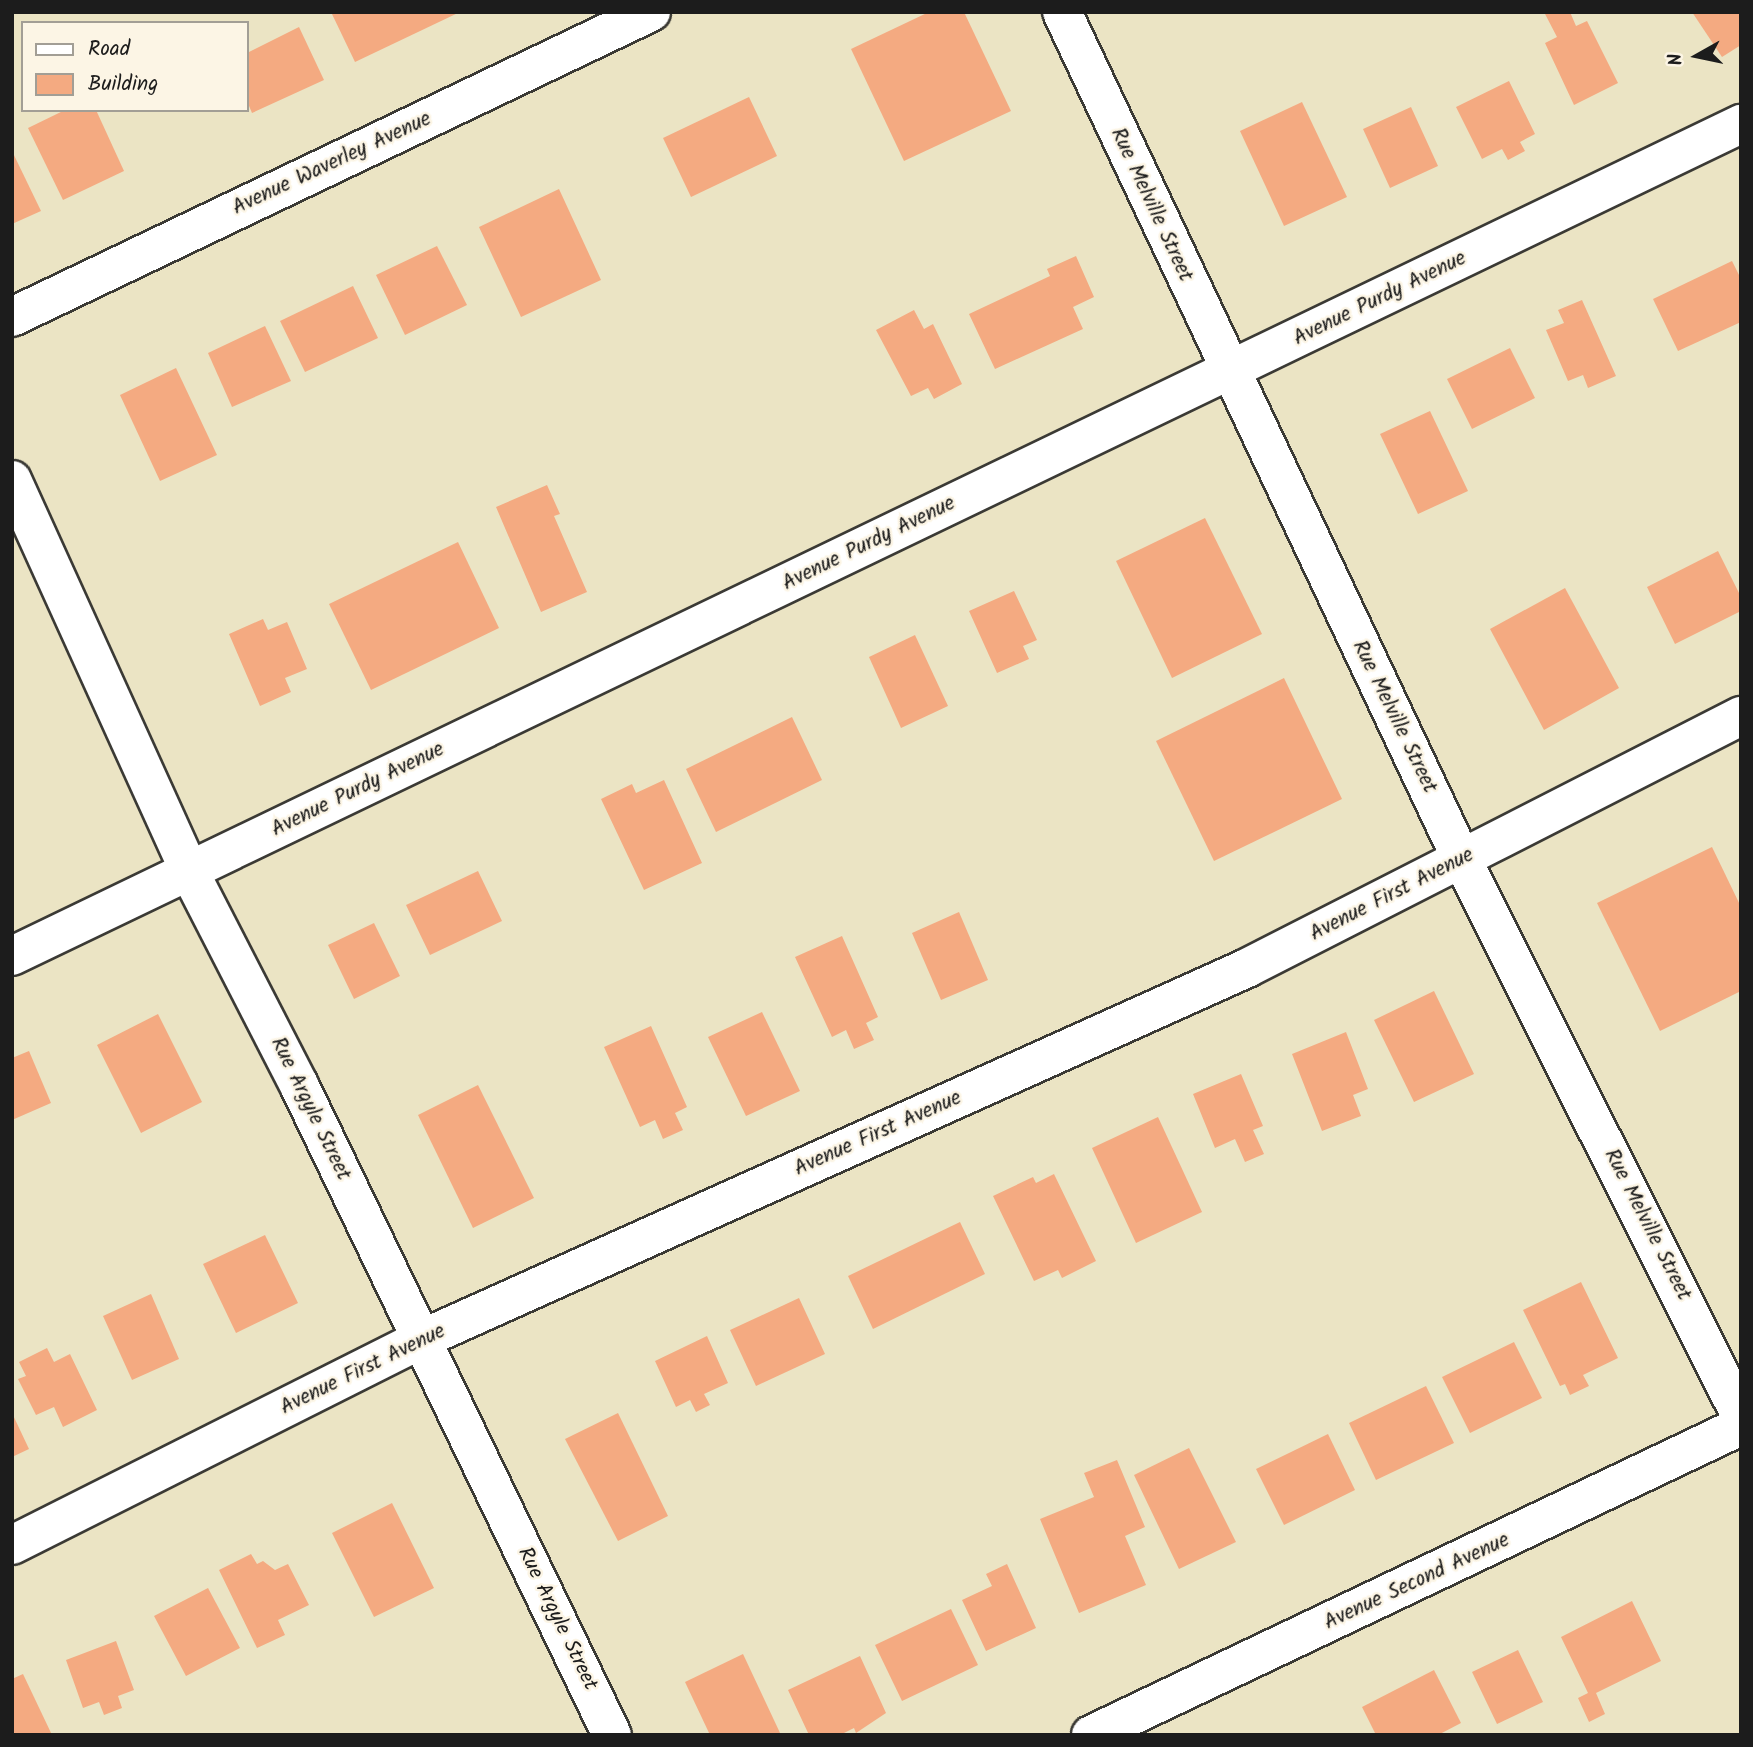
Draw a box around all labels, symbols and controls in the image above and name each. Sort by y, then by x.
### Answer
legend [21,21,248,112]
north arrow [1662,21,1732,91]
text: Road [88,33,130,66]
text: N [1661,51,1692,68]
text: Building [88,68,158,101]
street label: Avenue Waverley Avenue [229,107,435,221]
street label: Rue Melville Street [1104,124,1198,286]
street label: Avenue Purdy Avenue [1289,246,1471,352]
street label: Avenue Purdy Avenue [778,491,960,597]
street label: Rue Melville Street [1346,637,1442,797]
street label: Avenue Purdy Avenue [267,737,449,843]
street label: Avenue First Avenue [1306,843,1478,947]
street label: Rue Argyle Street [264,1033,356,1185]
street label: Avenue First Avenue [790,1086,966,1182]
street label: Rue Melville Street [1598,1145,1696,1305]
street label: Avenue First Avenue [276,1319,450,1421]
street label: Avenue Second Avenue [1320,1528,1514,1636]
street label: Rue Argyle Street [511,1543,603,1695]

